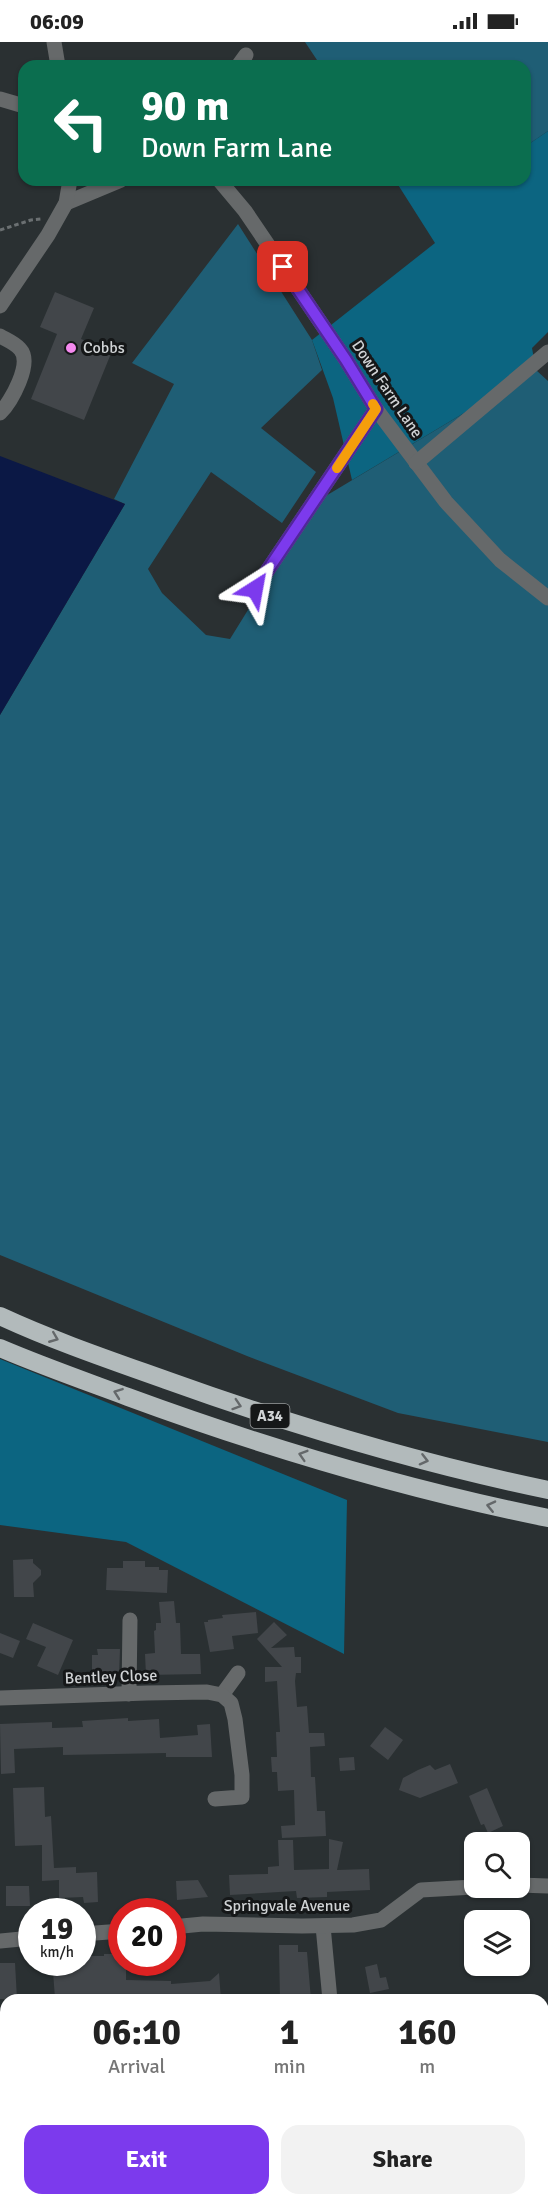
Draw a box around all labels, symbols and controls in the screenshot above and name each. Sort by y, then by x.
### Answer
text: 06:09 [30,8,84,35]
text: 90 m [141,81,230,132]
icon: left [42,84,120,162]
text: Down Farm Lane [141,132,332,165]
pin [257,241,308,292]
icon: arrive [266,250,299,283]
street label: Down Farm Lane [347,336,427,442]
place label: Cobbs [83,338,125,358]
marker: Cobbs [64,341,78,355]
position arrow [223,557,287,621]
one-way arrow [48,1331,59,1344]
one-way arrow [113,1387,124,1400]
one-way arrow [231,1398,242,1410]
road number: A34 [250,1404,290,1428]
one-way arrow [298,1450,309,1462]
one-way arrow [419,1453,429,1466]
one-way arrow [486,1501,496,1514]
street label: Bentley Close [64,1665,158,1689]
map controls [464,1832,530,1976]
button: search [464,1832,530,1898]
street label: Springvale Avenue [224,1896,350,1916]
speed limit sign: 20 [108,1898,186,1976]
button: layers [464,1910,530,1976]
text: 19 [41,1911,73,1948]
text: km/h [40,1943,74,1961]
text: 06:10 [93,2010,181,2055]
text: 1 [280,2010,299,2055]
text: 160 [398,2010,456,2055]
text: Arrival [108,2054,165,2079]
text: min [273,2054,306,2079]
text: m [419,2054,435,2079]
button: Exit [24,2125,269,2194]
button: Share [281,2125,525,2194]

